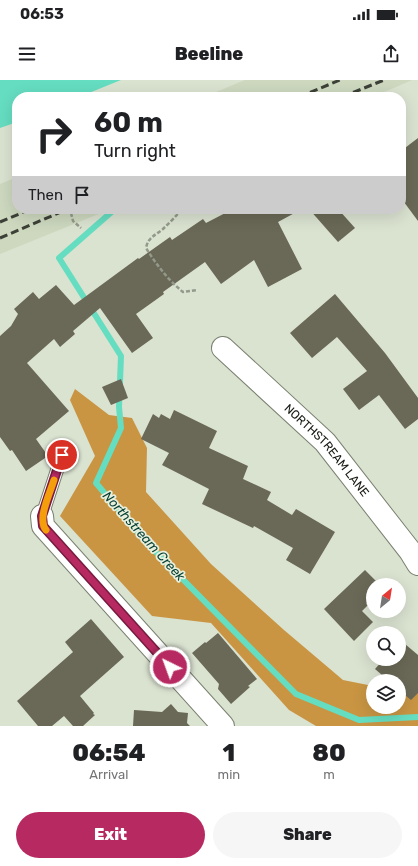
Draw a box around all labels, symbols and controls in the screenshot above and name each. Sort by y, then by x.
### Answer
text: 06:53 [20,5,64,23]
icon: menu [16,43,38,65]
text: Beeline [175,43,243,65]
icon: share [380,43,402,65]
text: 60 m [94,106,163,139]
icon: right [28,108,80,160]
text: Turn right [94,140,176,162]
icon: arrive [71,184,93,206]
text: Then [28,186,63,204]
street label: NORTHSTREAM LANE [281,401,372,499]
pin [45,438,79,472]
icon: arrive [51,444,73,466]
water label: Northstream Creek [100,488,188,584]
north arrow [366,578,406,618]
map controls [366,578,406,714]
button: search [366,626,406,666]
position arrow [149,646,191,688]
button: layers [366,674,406,714]
text: 06:54 [72,739,145,767]
text: 1 [223,739,235,767]
text: 80 [312,739,346,767]
text: Arrival [89,767,128,782]
text: min [218,767,240,782]
text: m [323,767,335,782]
button: Exit [16,812,205,858]
button: Share [213,812,402,858]

